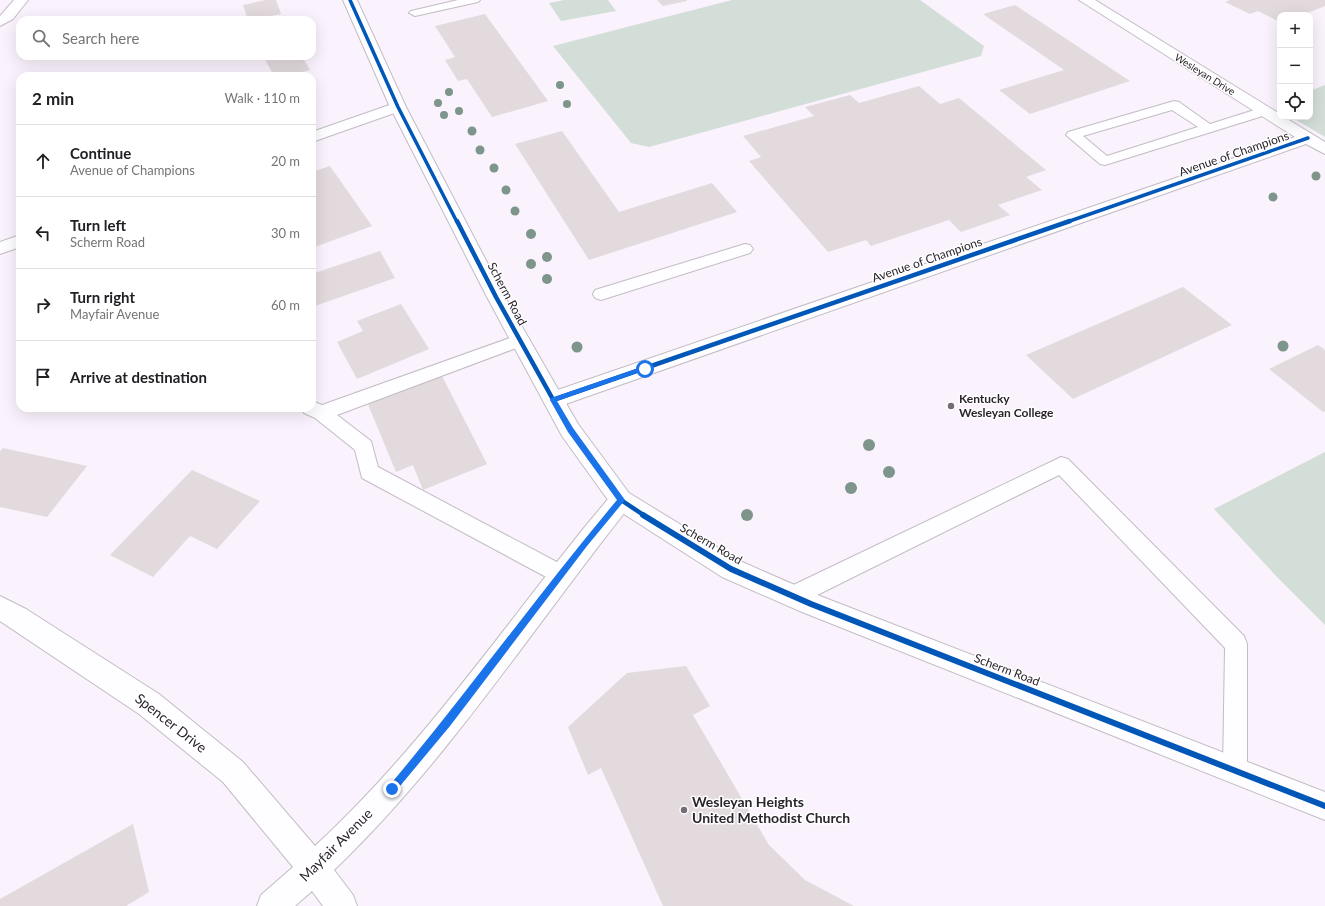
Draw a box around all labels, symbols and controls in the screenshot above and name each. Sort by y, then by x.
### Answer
map controls [1277,12,1313,120]
button: + [1277,12,1313,48]
search box [16,16,316,60]
icon: search [30,27,52,49]
text: Search here [62,29,139,47]
button: − [1277,48,1313,84]
street label: Wesleyan Drive [1173,51,1237,97]
button: locate [1277,84,1313,120]
text: 2 min [32,88,74,109]
text: Walk · 110 m [224,90,300,106]
street label: Avenue of Champions [1177,128,1291,179]
text: Continue [70,144,131,162]
icon: ahead [32,150,54,172]
text: 20 m [271,153,300,169]
text: Avenue of Champions [70,162,195,178]
text: Turn left [70,216,126,234]
icon: left [32,222,54,244]
text: 30 m [271,225,300,241]
text: Scherm Road [70,234,145,250]
street label: Avenue of Champions [870,234,984,285]
street label: Scherm Road [485,260,530,328]
text: Turn right [70,288,135,306]
icon: right [32,294,54,316]
text: 60 m [271,297,300,313]
text: Mayfair Avenue [70,306,159,322]
route start [636,360,654,378]
icon: arrive [32,366,54,388]
text: Arrive at destination [70,368,207,386]
place label: Kentucky Wesleyan College [959,391,1054,420]
marker: Kentucky Wesleyan College [946,401,956,411]
street label: Scherm Road [678,520,745,567]
street label: Scherm Road [972,650,1042,689]
street label: Spencer Drive [132,689,211,756]
route end [383,780,401,798]
place label: Wesleyan Heights United Methodist Church [692,793,850,826]
street label: Mayfair Avenue [296,805,376,885]
marker: Wesleyan Heights United Methodist Church [679,805,689,815]

